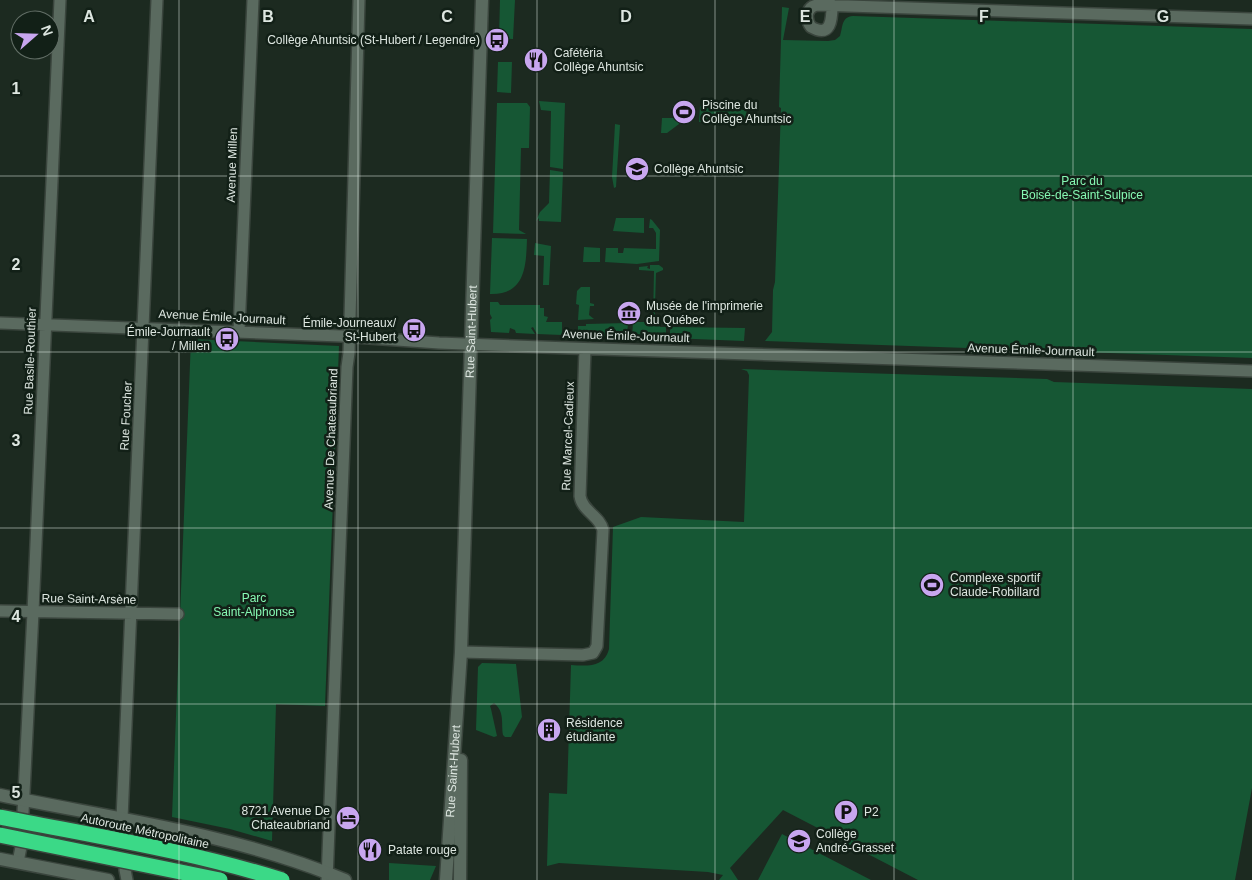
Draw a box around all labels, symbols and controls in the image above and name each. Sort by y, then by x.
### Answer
text: A [83,8,95,25]
text: B [262,8,274,25]
text: C [441,8,453,25]
text: D [620,8,632,25]
text: E [800,8,811,25]
text: F [979,8,989,25]
text: G [1157,8,1169,25]
north arrow [10,10,60,60]
text: N [38,23,56,38]
bus stop icon: Collège Ahuntsic (St-Hubert / Legendre) [484,27,510,53]
place label: Collège Ahuntsic (St-Hubert / Legendre) [267,33,480,47]
place label: Cafétéria Collège Ahuntsic [554,46,643,74]
restaurant icon: Cafétéria Collège Ahuntsic [523,47,549,73]
text: 1 [12,80,21,97]
place label: Piscine du Collège Ahuntsic [702,98,791,126]
sports icon: Piscine du Collège Ahuntsic [671,99,697,125]
street label: Avenue Millen [224,127,240,203]
school or university icon: Collège Ahuntsic [624,156,650,182]
place label: Collège Ahuntsic [654,162,743,176]
park label: Parc du Boisé-de-Saint-Sulpice [1021,174,1143,202]
text: 2 [12,256,21,273]
street label: Rue Saint-Hubert [463,284,480,378]
place label: Musée de l'imprimerie du Québec [646,299,763,327]
museum icon: Musée de l'imprimerie du Québec [616,300,642,326]
street label: Avenue Émile-Journault [158,306,287,327]
street label: Rue Basile-Routhier [21,307,39,415]
place label: Émile-Journeaux/ St-Hubert [303,315,397,344]
bus stop icon: Émile-Journeaux/ St-Hubert [401,317,427,343]
place label: Émile-Journault / Millen [127,324,211,353]
bus stop icon: Émile-Journault / Millen [214,326,240,352]
street label: Avenue Émile-Journault [562,326,690,345]
street label: Avenue Émile-Journault [967,340,1095,359]
street label: Avenue De Chateaubriand [322,368,340,510]
street label: Rue Foucher [117,381,135,451]
street label: Rue Marcel-Cadieux [559,381,577,491]
text: 3 [12,432,21,449]
place label: Complexe sportif Claude-Robillard [950,571,1041,599]
sports icon: Complexe sportif Claude-Robillard [919,572,945,598]
street label: Rue Saint-Arsène [42,591,137,607]
park label: Parc Saint-Alphonse [213,591,295,619]
text: 4 [12,608,21,625]
place label: Résidence étudiante [566,716,623,744]
building icon: Résidence étudiante [536,717,562,743]
street label: Rue Saint-Hubert [443,724,463,818]
text: 5 [12,784,21,801]
parking icon: P2 [833,799,859,825]
place label: 8721 Avenue De Chateaubriand [241,804,330,832]
hotel icon: 8721 Avenue De Chateaubriand [335,805,361,831]
place label: P2 [864,805,879,819]
street label: Autoroute Métropolitaine [80,811,211,852]
place label: Collège André-Grasset [816,827,895,855]
school or university icon: Collège André-Grasset [786,828,812,854]
restaurant icon: Patate rouge [357,837,383,863]
place label: Patate rouge [388,843,457,857]

